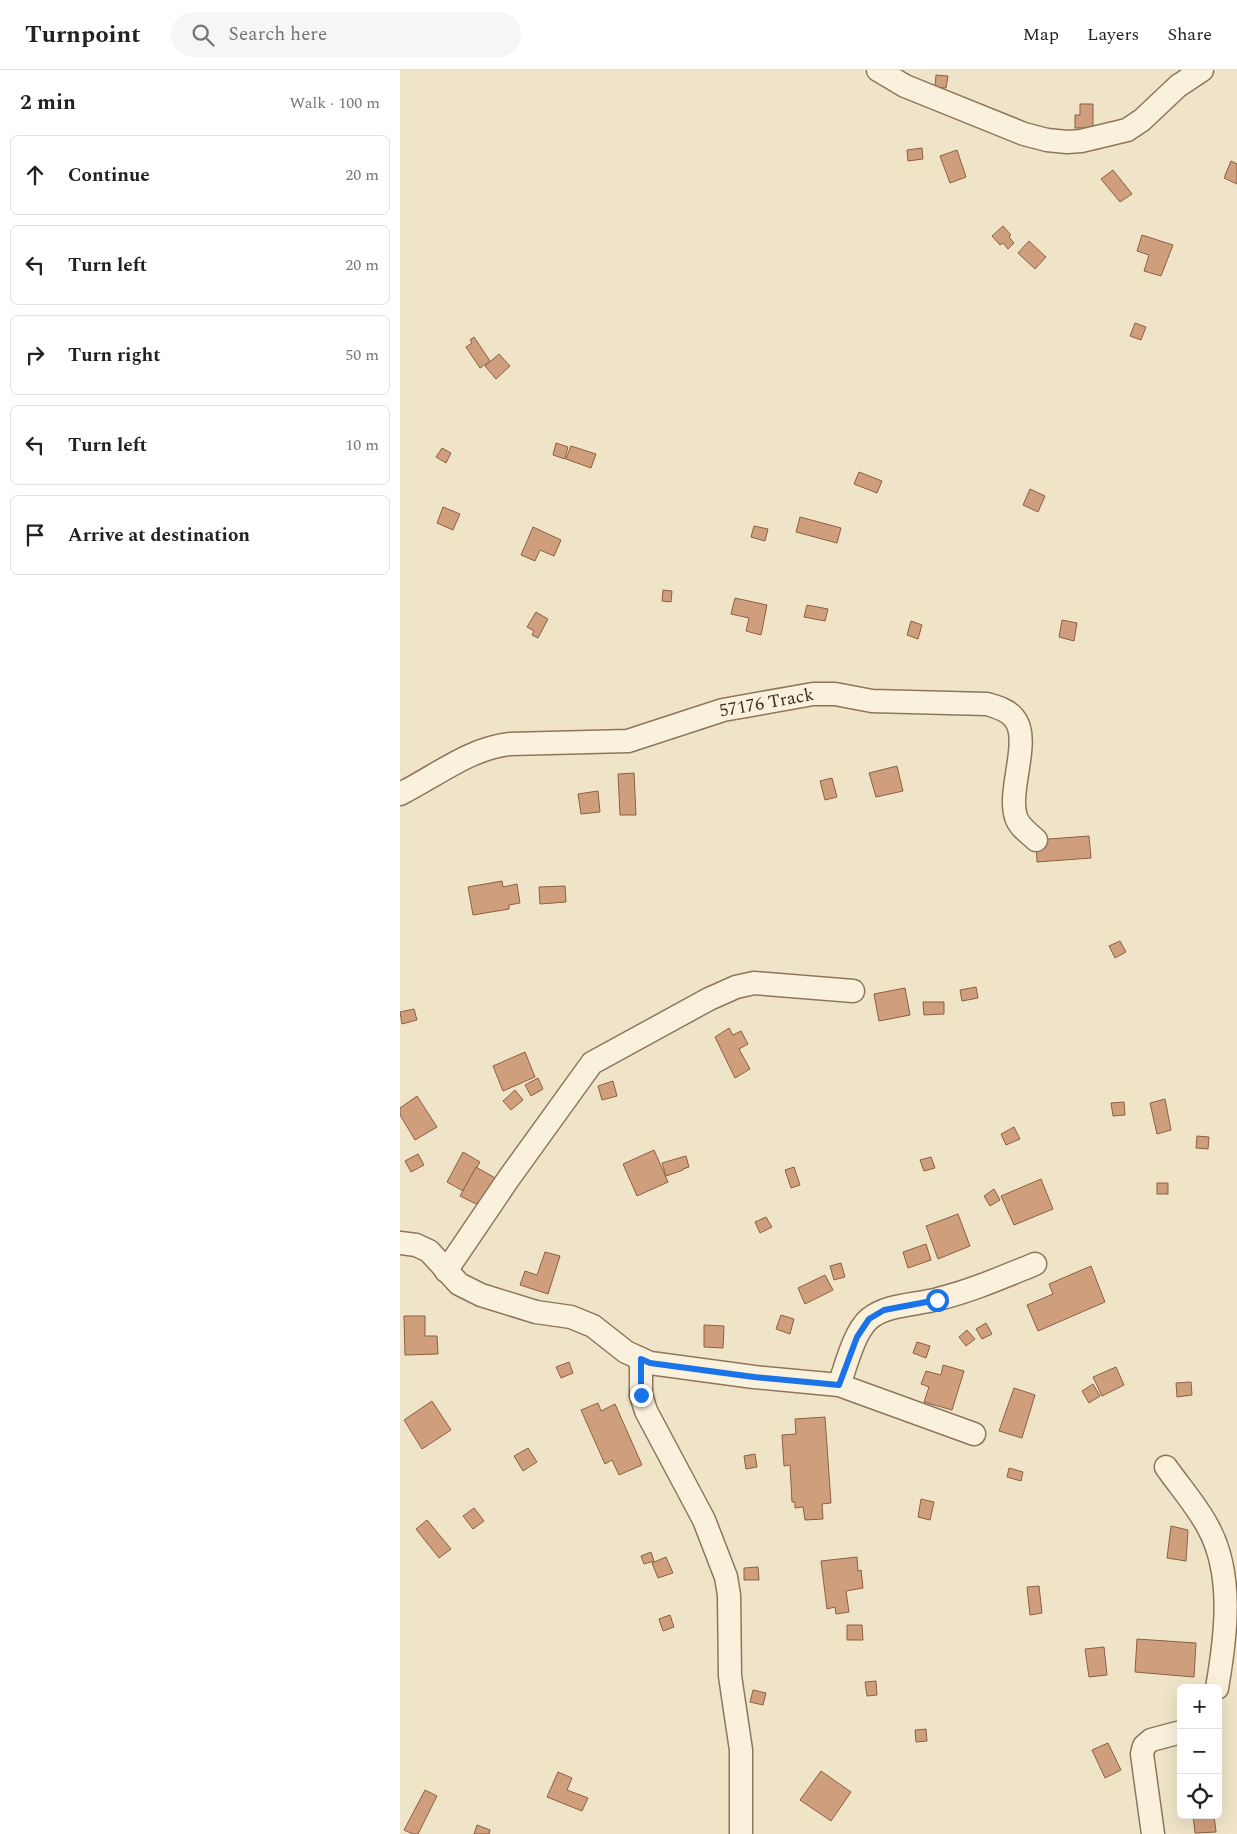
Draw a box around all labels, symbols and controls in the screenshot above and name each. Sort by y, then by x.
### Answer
search box [171,12,521,57]
text: Turnpoint [25,17,141,53]
text: Search here [229,20,327,49]
icon: search [189,21,217,49]
text: Map [1023,21,1059,48]
text: Layers [1087,21,1139,48]
text: Share [1167,21,1212,48]
text: 2 min [20,87,76,119]
text: Walk · 100 m [289,91,380,115]
icon: ahead [21,161,49,189]
text: Continue [68,161,150,190]
text: 20 m [345,163,379,187]
icon: left [21,251,49,279]
text: Turn left [68,251,147,280]
text: 20 m [345,253,379,277]
icon: right [21,341,49,369]
text: Turn right [68,341,161,370]
text: 50 m [345,343,379,367]
icon: left [21,431,49,459]
text: Turn left [68,431,147,460]
text: 10 m [345,433,379,457]
icon: arrive [21,521,49,549]
text: Arrive at destination [68,521,250,550]
street label: 57176 Track [717,681,816,724]
route start [926,1289,949,1312]
route end [630,1384,653,1407]
map controls [1177,1684,1222,1819]
button: + [1177,1684,1222,1729]
button: − [1177,1729,1222,1774]
button: locate [1177,1774,1222,1819]

